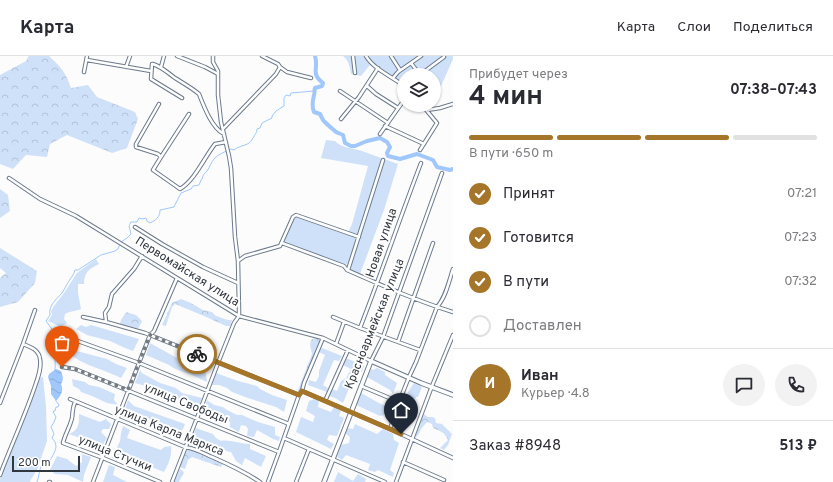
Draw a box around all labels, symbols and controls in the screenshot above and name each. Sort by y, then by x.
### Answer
text: Карта [20,16,74,40]
text: Карта [617,19,655,36]
text: Слои [677,19,711,36]
text: Поделиться [733,19,813,36]
text: Прибудет через [469,67,568,83]
map controls [397,68,441,112]
button: layers [397,68,441,112]
text: 4 мин [469,81,543,114]
text: 07:38–07:43 [730,81,817,100]
text: В пути · 650 m [469,146,553,162]
icon: check [469,183,491,205]
text: Принят [503,185,555,204]
text: 07:21 [787,186,817,202]
street label: Новая улица [363,206,401,280]
icon: check [469,227,491,249]
text: Готовится [503,229,574,248]
text: 07:23 [784,230,817,246]
street label: Первомайская улица [132,233,242,311]
street label: Красноармейская улица [341,256,409,392]
icon: check [469,271,491,293]
text: В пути [503,273,549,292]
text: 07:32 [784,274,817,290]
text: Доставлен [503,317,582,336]
pin [45,326,79,367]
icon: bag [51,332,73,354]
courier [177,334,217,374]
icon: bike [186,343,208,365]
button: chat [723,364,765,406]
button: phone [775,364,817,406]
text: Иван [521,367,559,386]
text: И [485,375,495,394]
street label: улица Свободы [141,380,231,428]
text: Курьер · 4.8 [521,386,590,402]
pin [384,393,418,434]
icon: home [390,399,412,421]
street label: улица Карла Маркса [112,402,226,460]
street label: улица Стучки [76,432,154,476]
text: Заказ #8948 [469,437,561,456]
text: 513 ₽ [779,437,817,456]
scale bar [12,454,80,473]
text: 200 m [18,456,51,470]

